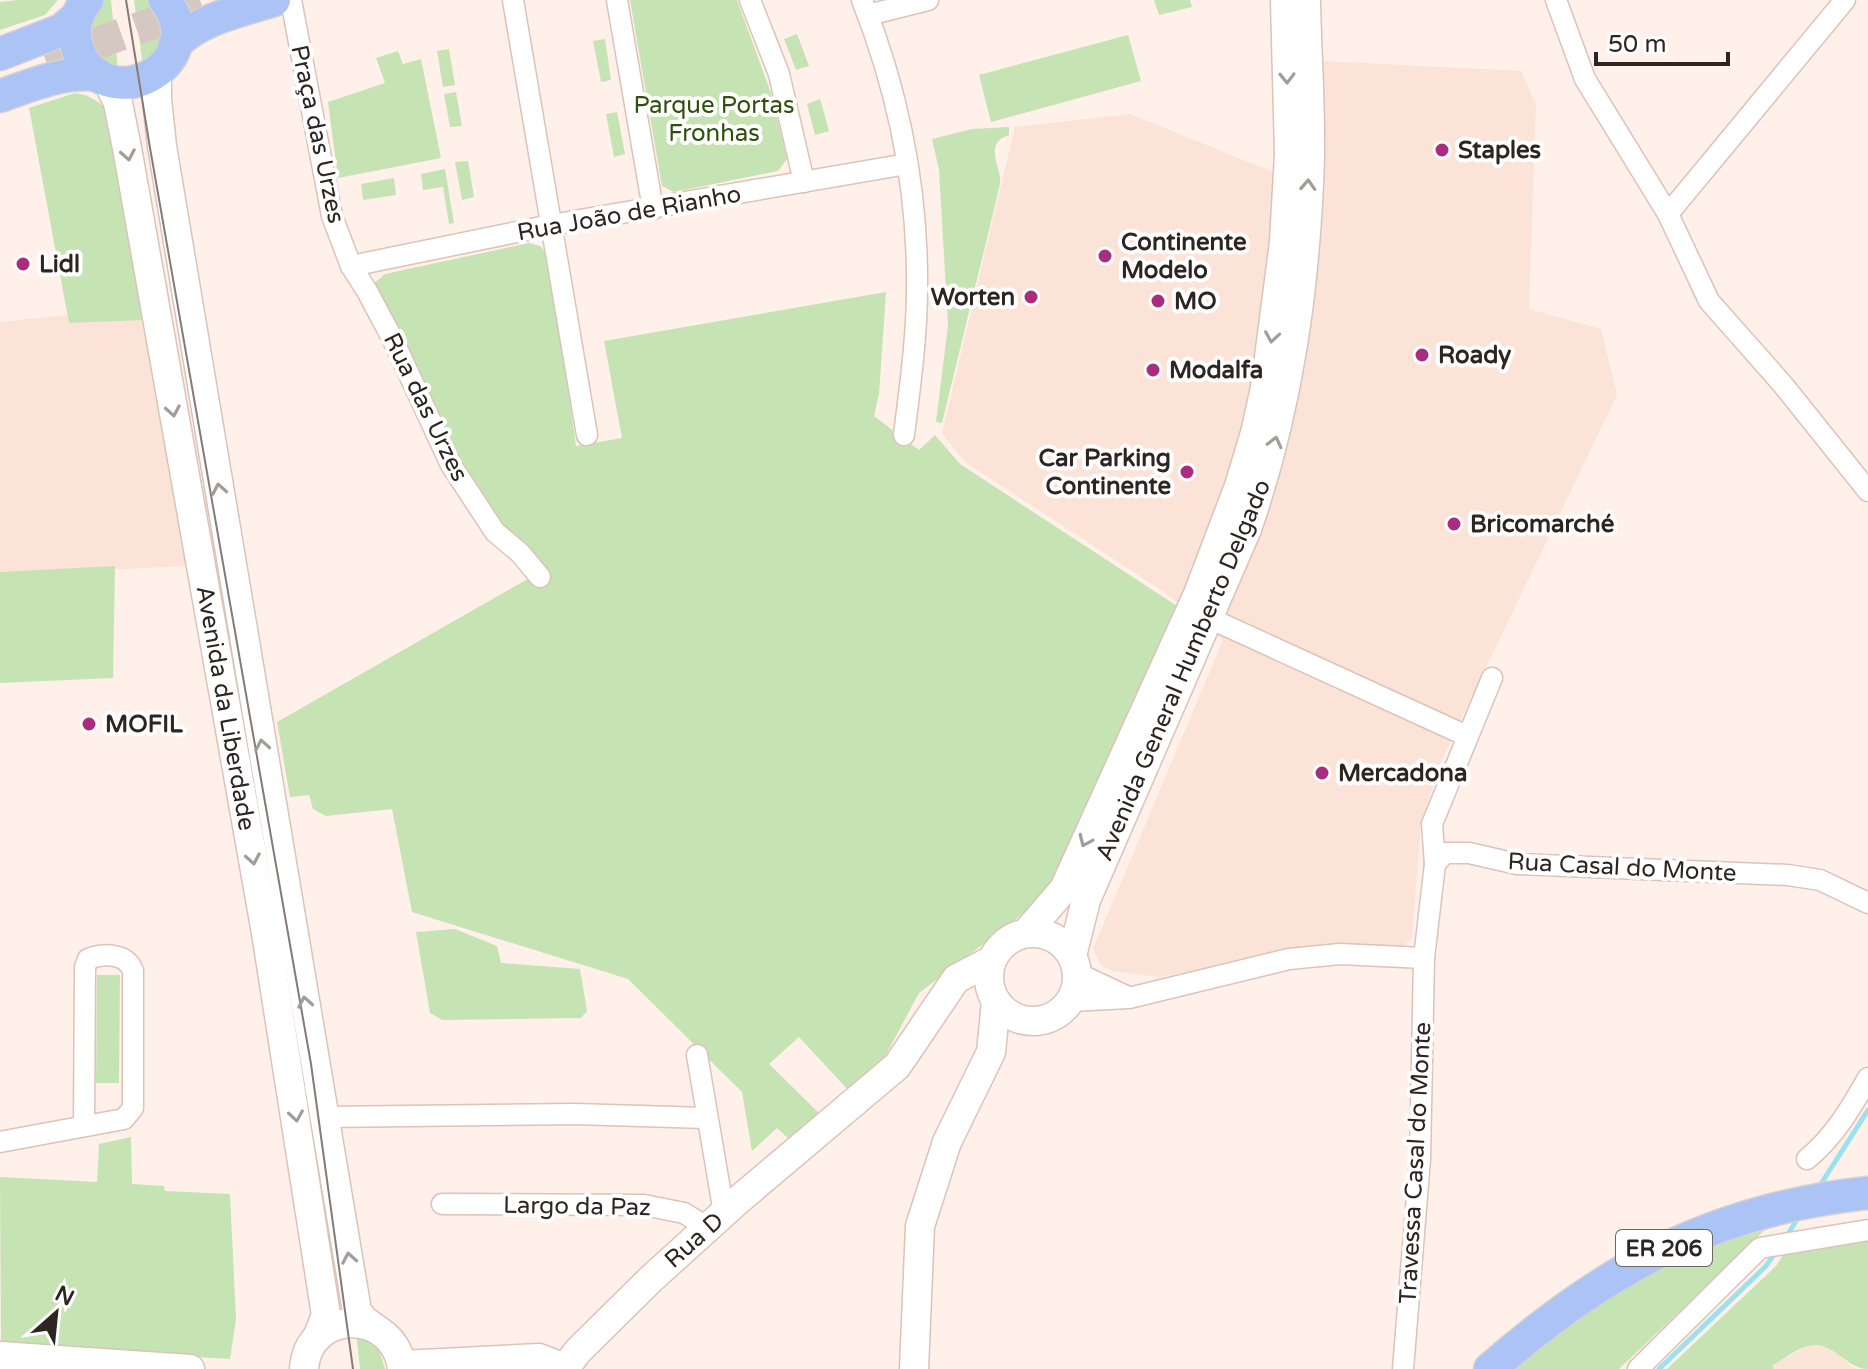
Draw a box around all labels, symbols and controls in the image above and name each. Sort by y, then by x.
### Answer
scale bar [1596,16,1728,66]
text: 50 m [1608,30,1666,59]
street label: Praça das Urzes [284,42,351,226]
one-way arrow [1278,72,1296,85]
park label: Parque Portas Fronhas [633,91,795,148]
place label: Staples [1458,136,1541,165]
marker: Staples [1433,141,1451,159]
one-way arrow [118,148,135,161]
one-way arrow [1299,178,1316,191]
street label: Rua João de Rianho [515,180,743,247]
place label: Continente Modelo [1121,228,1247,285]
marker: Continente Modelo [1096,247,1114,265]
place label: Lidl [39,250,80,279]
marker: Lidl [14,255,32,273]
place label: Worten [931,283,1015,312]
place label: MO [1174,287,1217,316]
marker: Worten [1022,288,1040,306]
marker: MO [1149,292,1167,310]
street label: Rua das Urzes [377,328,474,486]
one-way arrow [1264,330,1281,344]
place label: Roady [1438,341,1511,370]
marker: Roady [1413,346,1431,364]
place label: Modalfa [1169,356,1263,385]
marker: Modalfa [1144,361,1162,379]
one-way arrow [164,404,181,417]
one-way arrow [1265,436,1282,449]
place label: Car Parking Continente [1038,444,1171,501]
marker: Car Parking Continente [1178,463,1196,481]
street label: Avenida General Humberto Delgado [1090,475,1277,865]
one-way arrow [212,482,229,496]
place label: Bricomarché [1470,510,1615,539]
marker: Bricomarché [1445,515,1463,533]
street label: Avenida da Liberdade [190,583,261,833]
place label: MOFIL [105,710,183,739]
marker: MOFIL [80,715,98,733]
one-way arrow [255,739,272,752]
place label: Mercadona [1338,759,1467,788]
marker: Mercadona [1313,764,1331,782]
one-way arrow [1079,833,1095,847]
street label: Rua Casal do Monte [1507,847,1737,888]
one-way arrow [244,853,261,866]
one-way arrow [298,995,315,1009]
street label: Travessa Casal do Monte [1394,1021,1437,1305]
one-way arrow [287,1109,304,1123]
street label: Largo da Paz [503,1191,651,1222]
street label: Rua D [659,1206,730,1274]
road number: ER 206 [1616,1230,1712,1266]
one-way arrow [341,1251,358,1265]
north arrow [16,1273,96,1353]
text: N [51,1280,78,1312]

